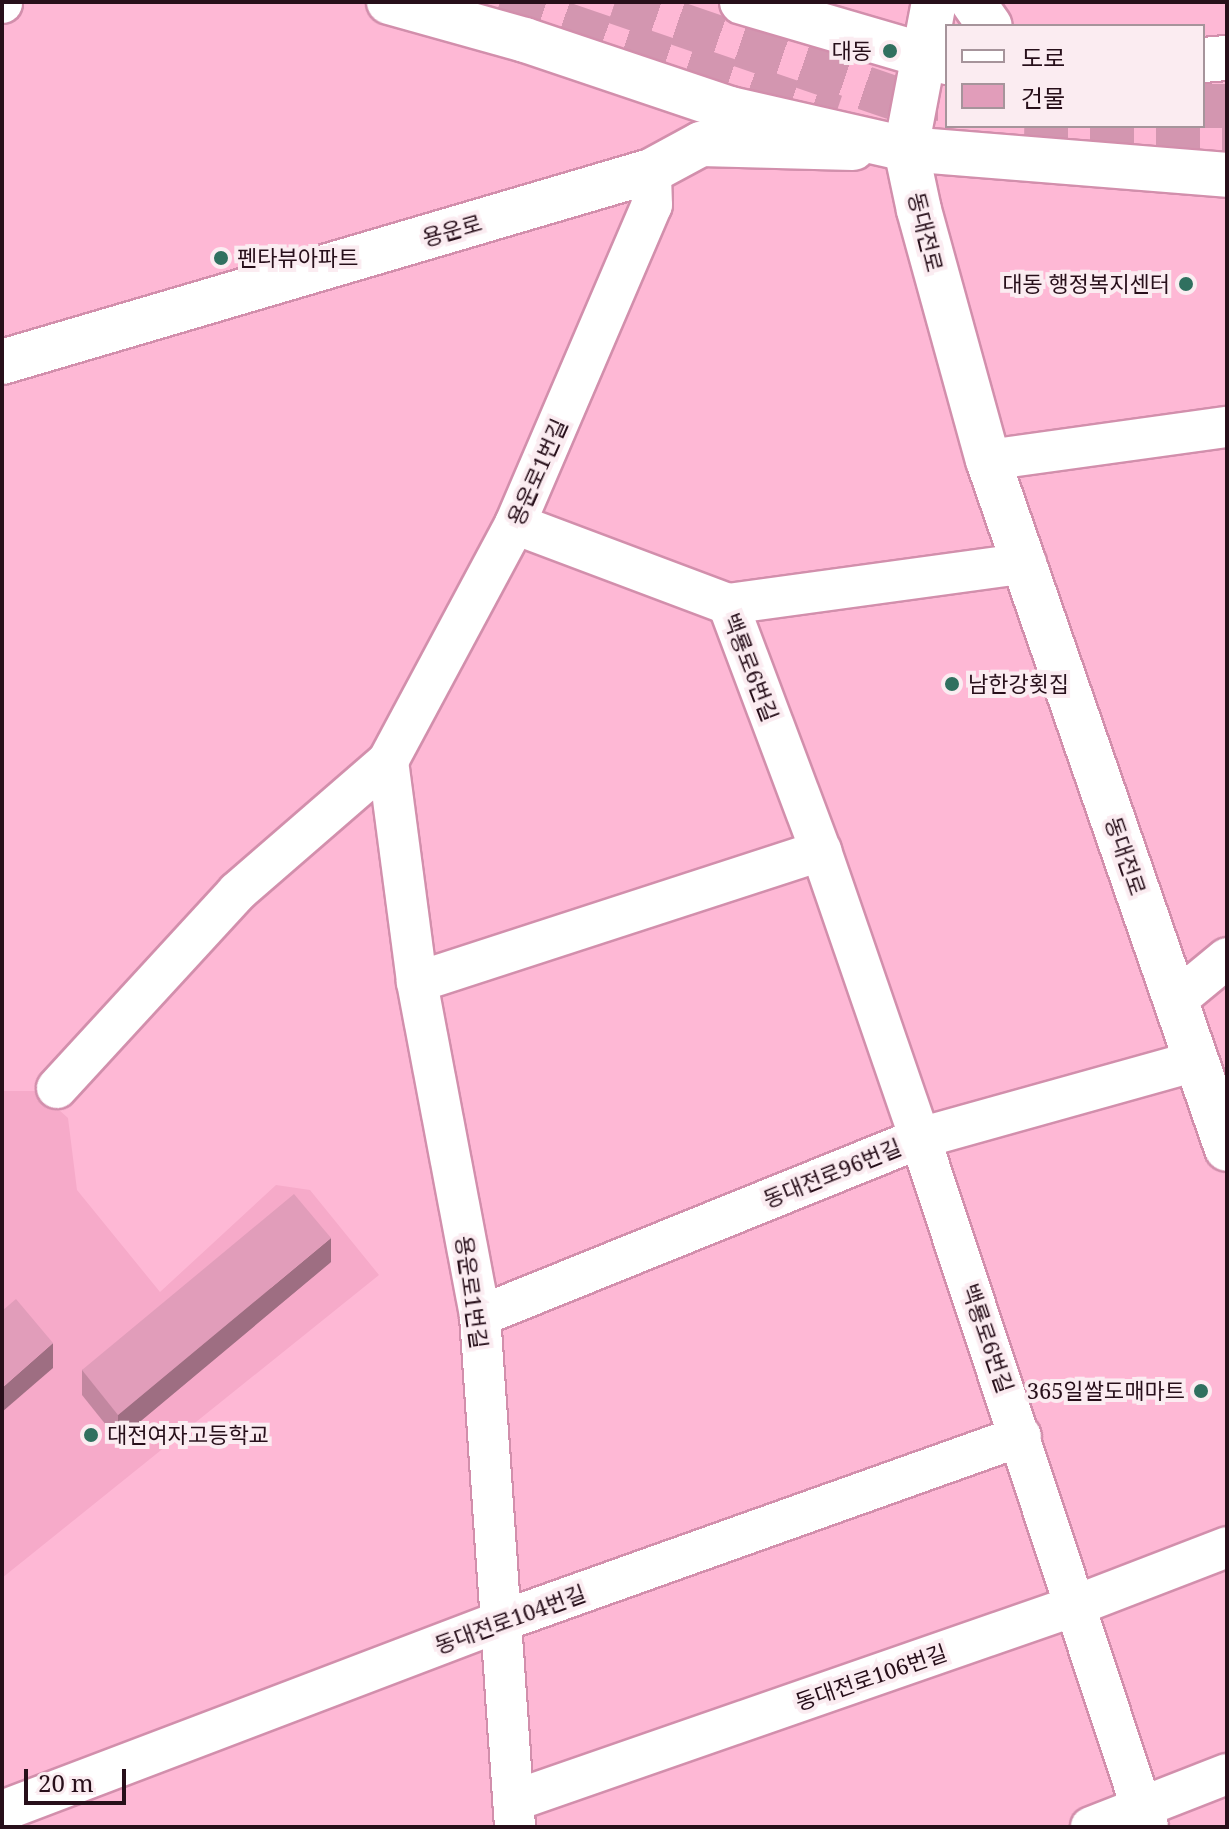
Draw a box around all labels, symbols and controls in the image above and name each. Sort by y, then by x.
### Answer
legend [945,24,1205,128]
place label: 대동 [832,38,872,64]
marker: 대동 [879,40,901,62]
text: 도로 [1021,41,1065,74]
text: 건물 [1021,81,1065,114]
street label: 동대전로 [903,190,949,274]
street label: 용운로 [419,209,485,251]
place label: 펜타뷰아파트 [237,245,358,271]
marker: 펜타뷰아파트 [212,249,230,267]
place label: 대동 행정복지센터 [1002,271,1170,297]
marker: 대동 행정복지센터 [1177,275,1195,293]
street label: 용운로1번길 [502,415,572,529]
street label: 백룡로6번길 [718,609,784,725]
place label: 남한강횟집 [968,671,1069,697]
marker: 남한강횟집 [943,675,961,693]
street label: 동대전로 [1100,813,1152,899]
street label: 동대전로96번길 [759,1133,905,1213]
street label: 용운로1번길 [451,1234,493,1350]
street label: 백룡로6번길 [957,1280,1019,1396]
place label: 365일쌀도매마트 [1027,1378,1185,1404]
marker: 365일쌀도매마트 [1192,1382,1210,1400]
place label: 대전여자고등학교 [107,1422,269,1448]
marker: 대전여자고등학교 [82,1426,100,1444]
street label: 동대전로104번길 [431,1580,589,1658]
street label: 동대전로106번길 [792,1639,950,1715]
scale bar [28,1753,130,1803]
text: 20 m [38,1766,94,1799]

